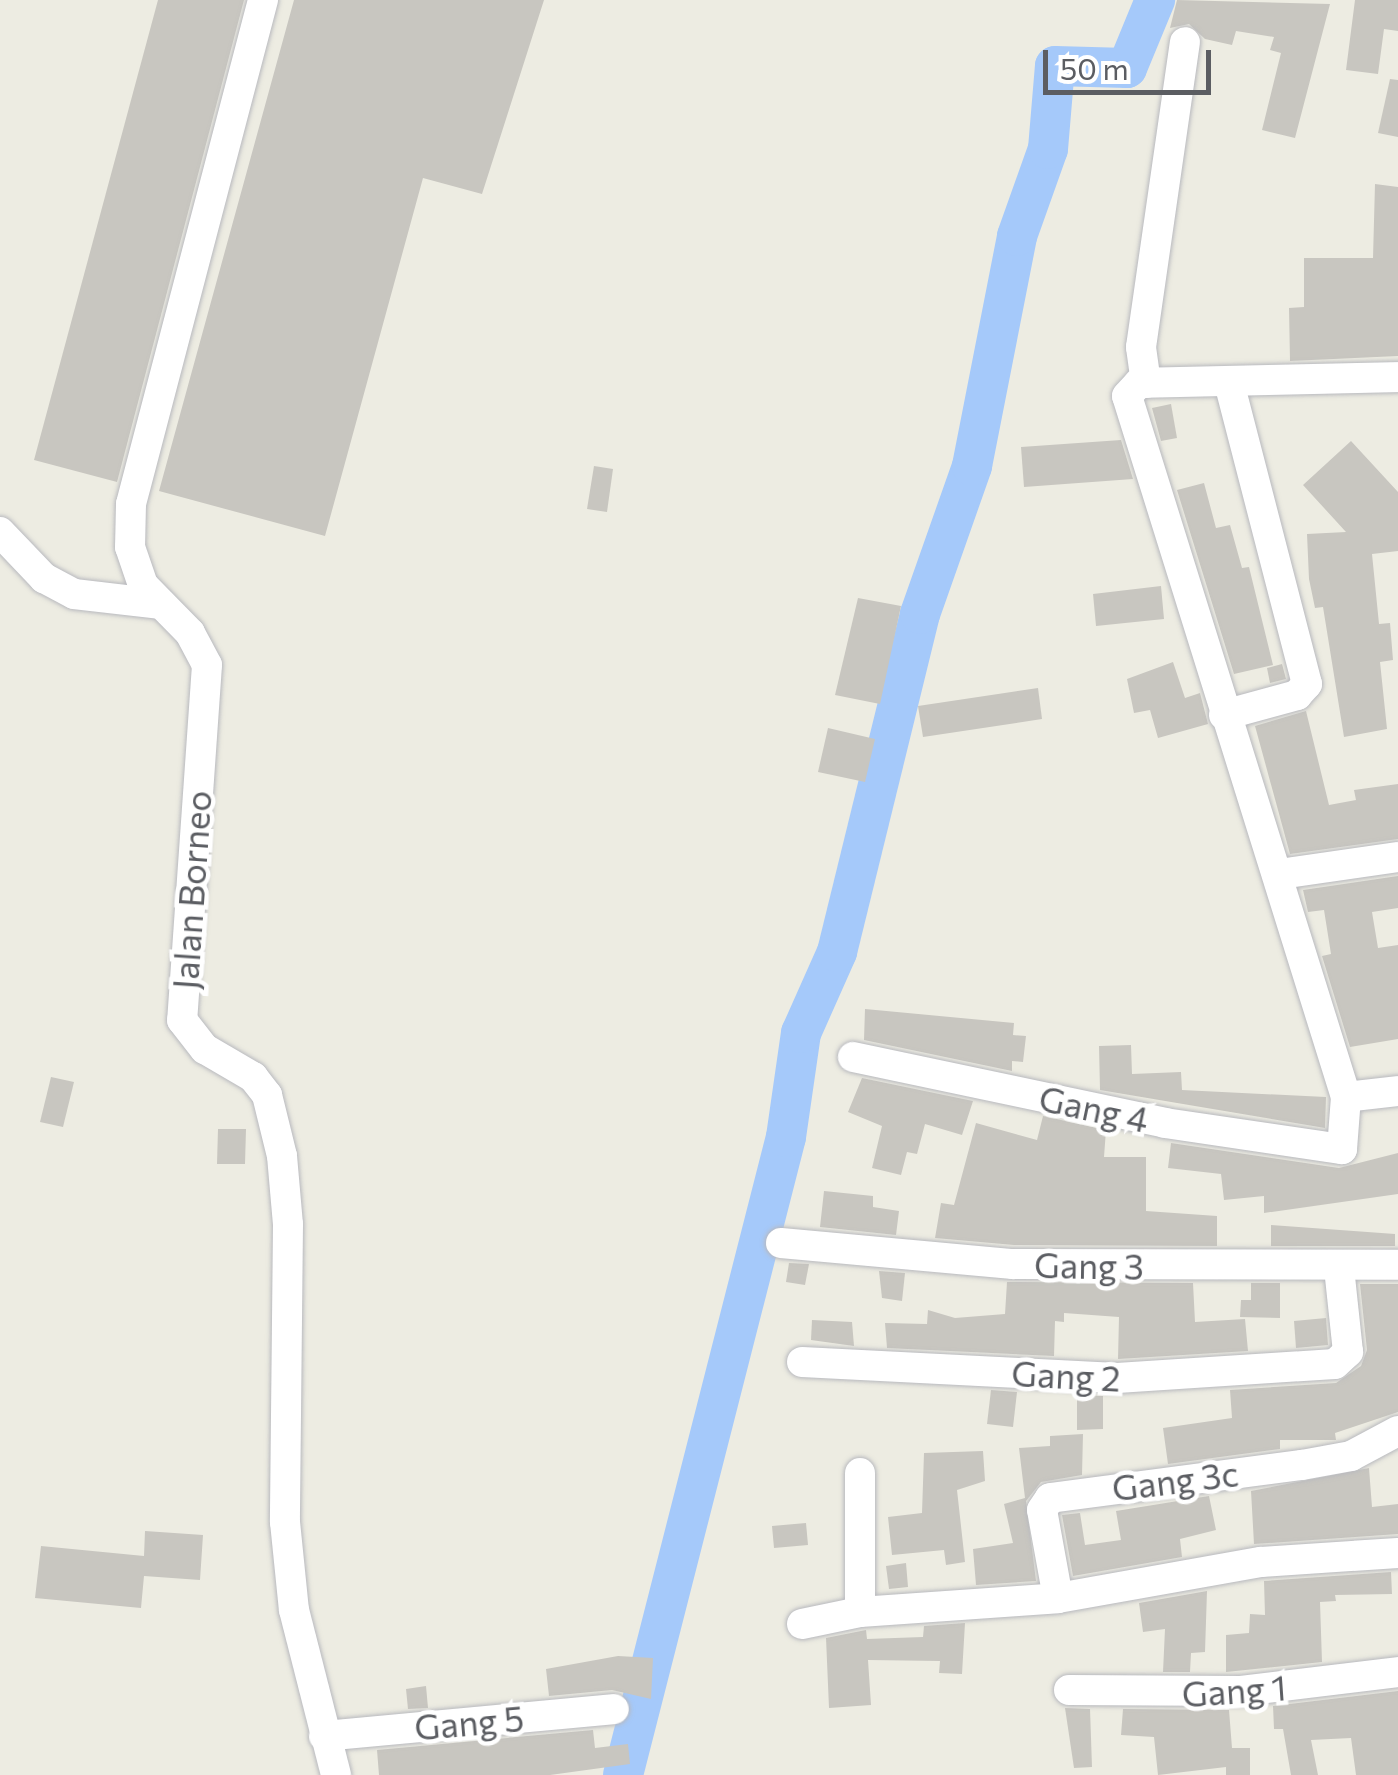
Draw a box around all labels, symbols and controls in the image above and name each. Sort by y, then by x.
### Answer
scale bar [1048,30,1216,92]
text: 50 m [1060,49,1129,86]
street label: Jalan Borneo [163,789,219,991]
street label: Gang 4 [1035,1076,1153,1140]
street label: Gang 3 [1034,1243,1144,1287]
street label: Gang 2 [1010,1351,1122,1399]
street label: Gang 3c [1109,1451,1241,1509]
street label: Gang 1 [1180,1665,1288,1715]
street label: Gang 5 [412,1696,526,1748]

